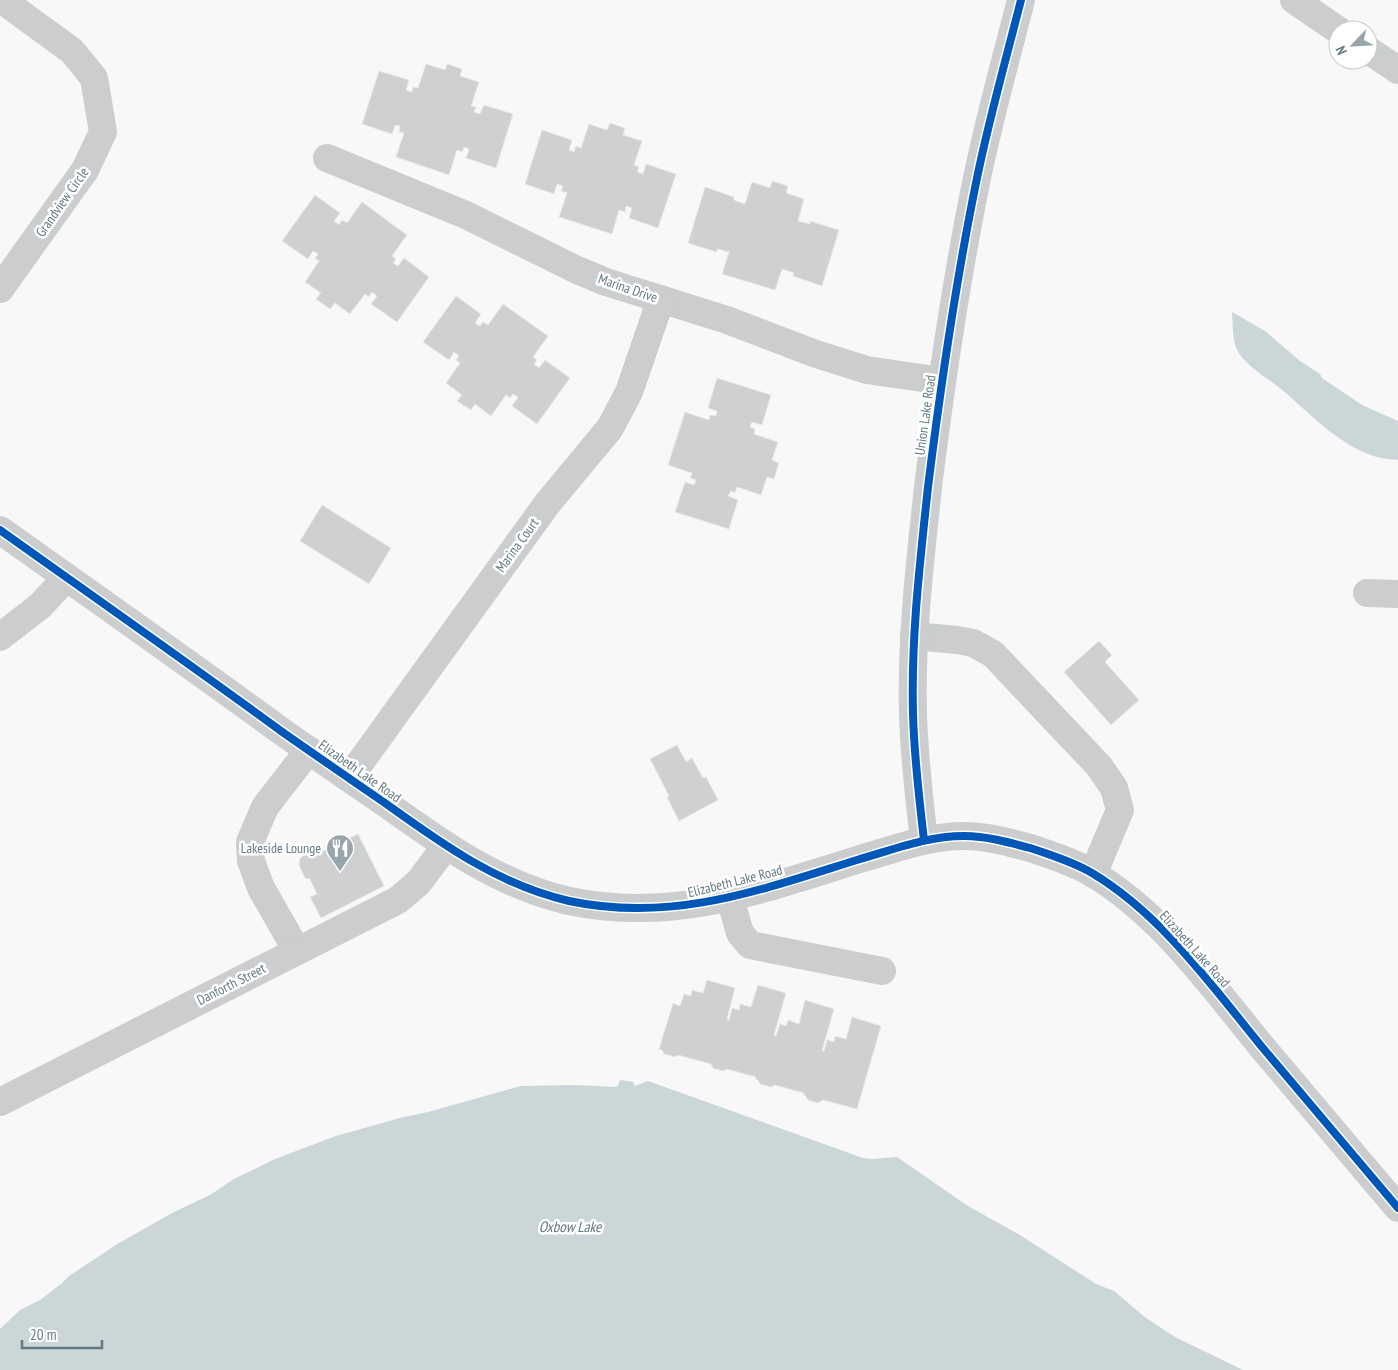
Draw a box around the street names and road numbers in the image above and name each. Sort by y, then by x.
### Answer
street label: Grandview Circle [31,164,93,240]
street label: Marina Drive [596,269,660,307]
street label: Union Lake Road [910,374,940,456]
street label: Marina Court [491,514,543,575]
street label: Elizabeth Lake Road [315,736,405,806]
street label: Elizabeth Lake Road [686,861,784,901]
street label: Elizabeth Lake Road [1156,907,1234,991]
street label: Danforth Street [194,959,269,1009]

